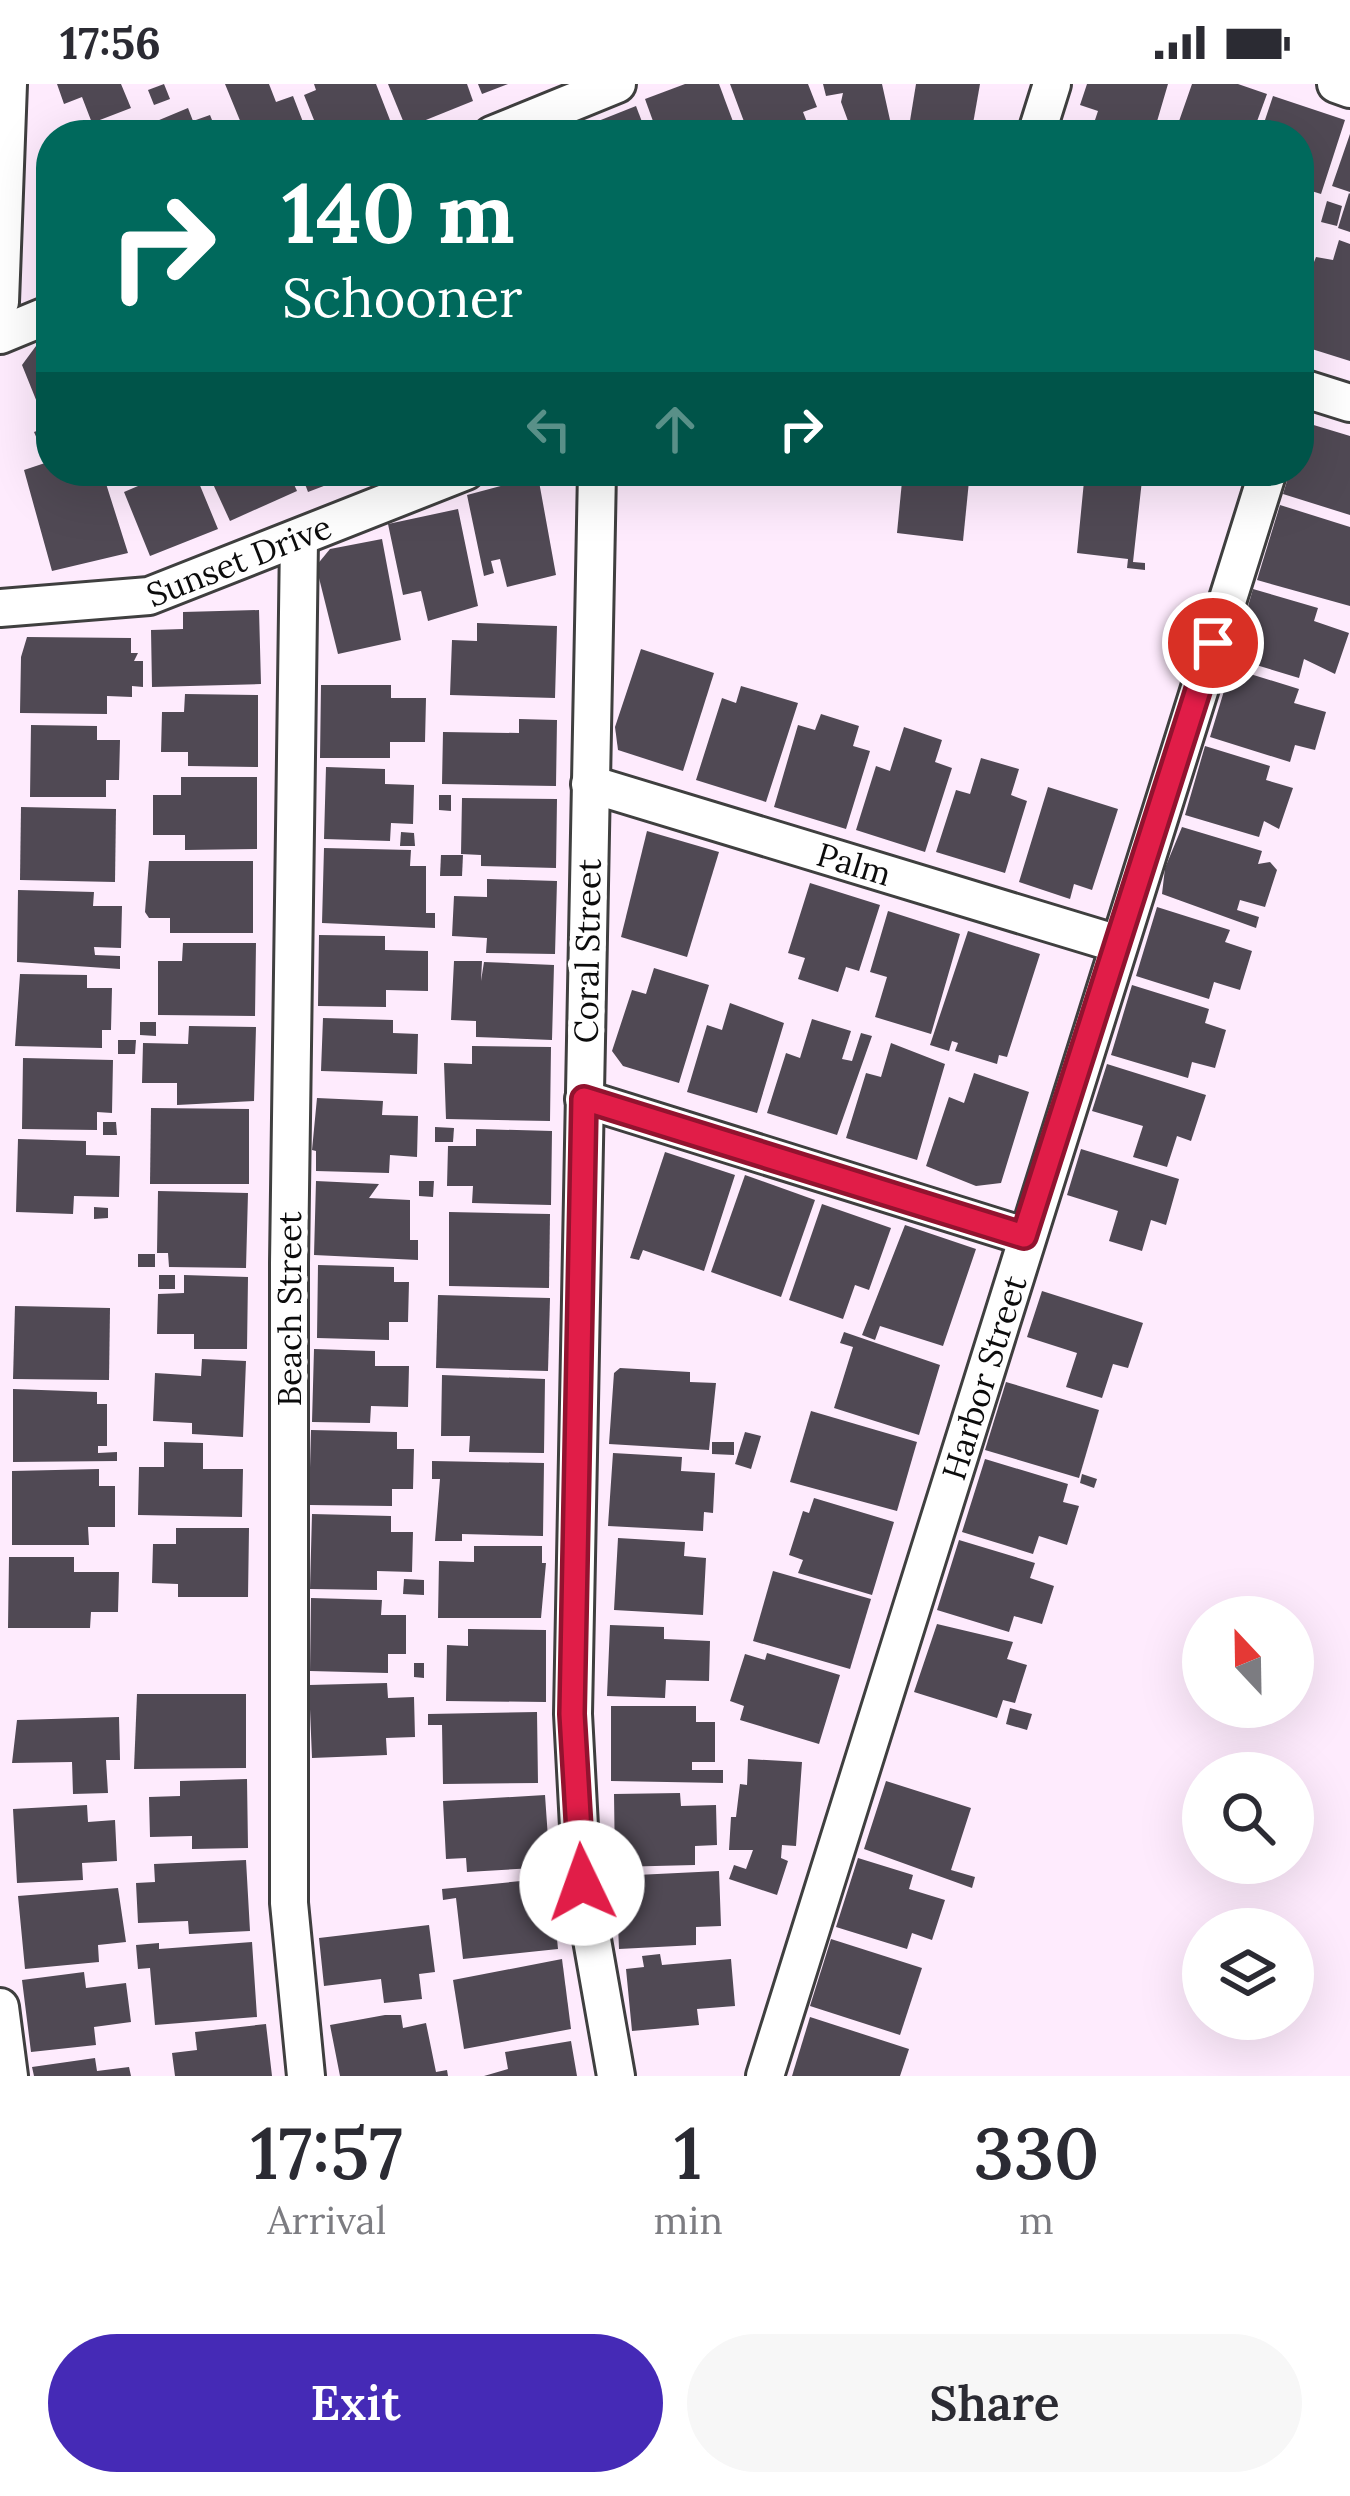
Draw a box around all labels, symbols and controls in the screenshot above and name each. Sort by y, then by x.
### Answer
text: 17:56 [60,14,161,71]
text: 140 m [282,158,515,266]
icon: right [84,168,240,324]
text: Schooner [282,263,522,332]
icon: left [516,396,582,462]
icon: ahead [642,396,708,462]
icon: right [768,396,834,462]
street label: Sunset Drive [140,505,337,616]
pin [1162,592,1264,694]
icon: arrive [1180,610,1246,676]
street label: Palm [812,833,896,895]
street label: Coral Street [564,858,610,1044]
street label: Beach Street [268,1211,310,1406]
street label: Harbor Street [932,1270,1036,1485]
north arrow [1182,1596,1314,1728]
map controls [1182,1596,1314,2040]
button: search [1182,1752,1314,1884]
position arrow [519,1820,645,1946]
button: layers [1182,1908,1314,2040]
text: 17:57 [251,2107,403,2199]
text: 1 [674,2107,702,2199]
text: 330 [974,2107,1099,2199]
text: Arrival [267,2195,386,2245]
text: min [653,2195,723,2245]
text: m [1019,2195,1054,2245]
button: Exit [48,2334,663,2472]
button: Share [687,2334,1302,2472]

